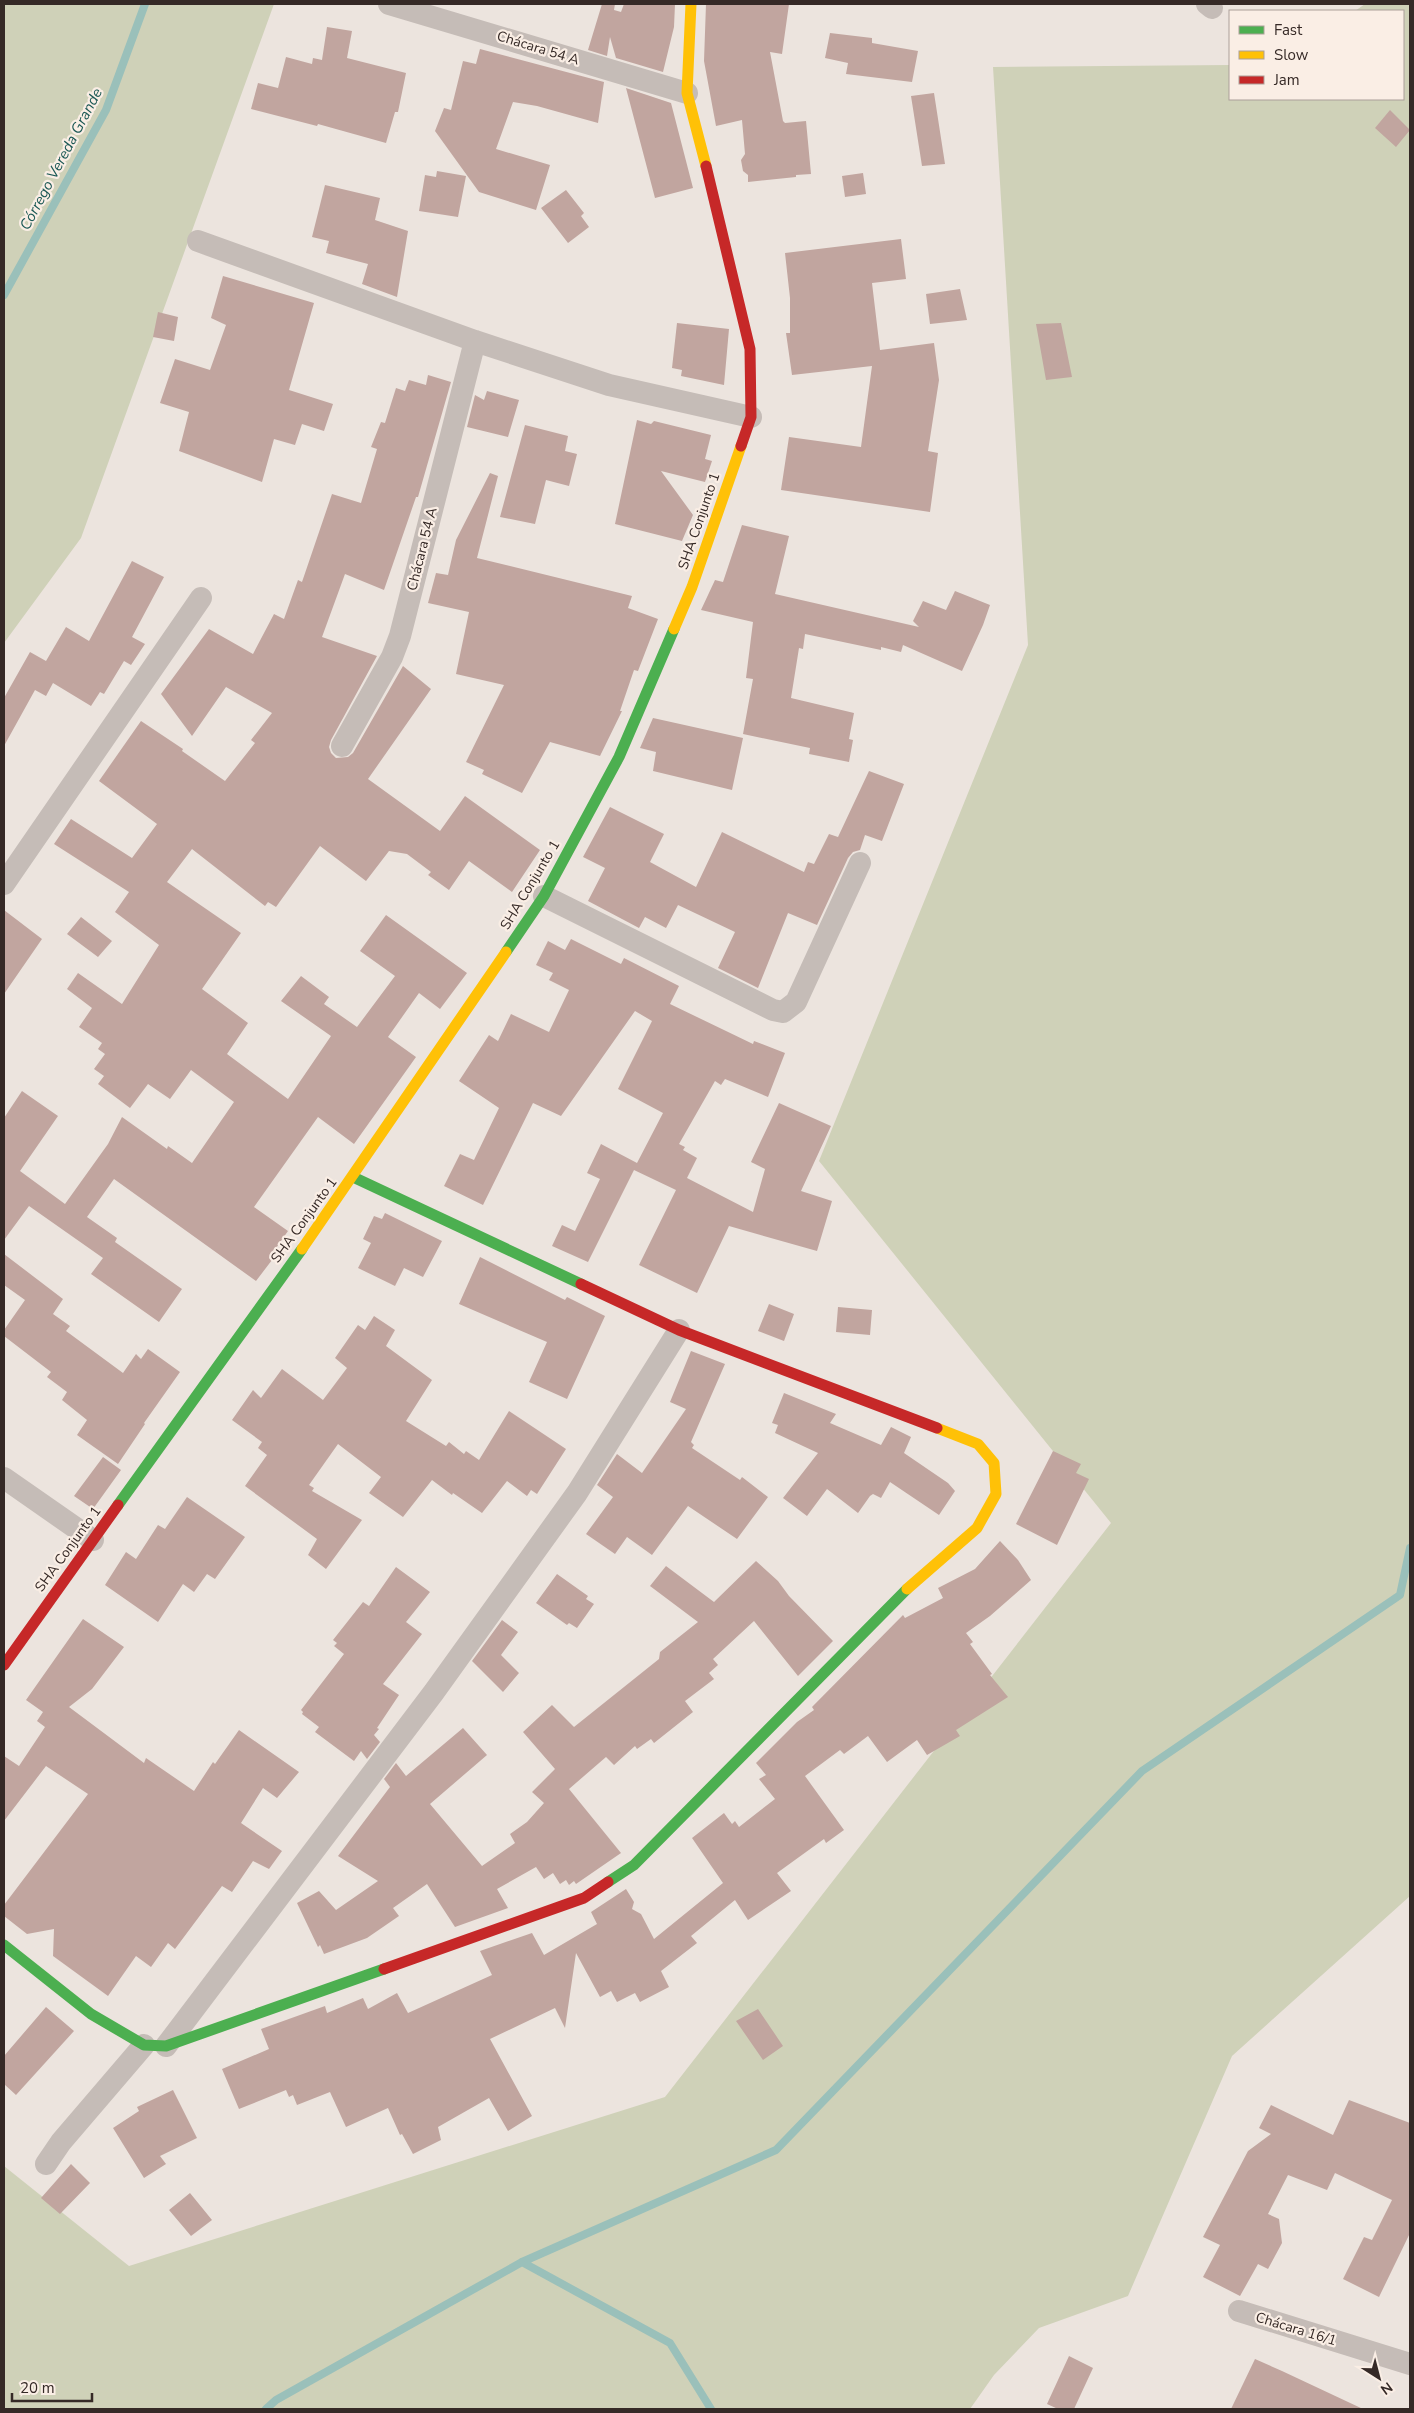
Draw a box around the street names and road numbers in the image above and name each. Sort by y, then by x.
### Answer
street label: Chácara 54 A [494,26,582,70]
street label: SHA Conjunto 1 [674,470,724,572]
street label: Chácara 54 A [402,505,442,593]
street label: SHA Conjunto 1 [496,837,564,933]
street label: SHA Conjunto 1 [266,1173,342,1267]
street label: SHA Conjunto 1 [30,1502,106,1596]
street label: Chácara 16/1 [1253,2308,1339,2350]

